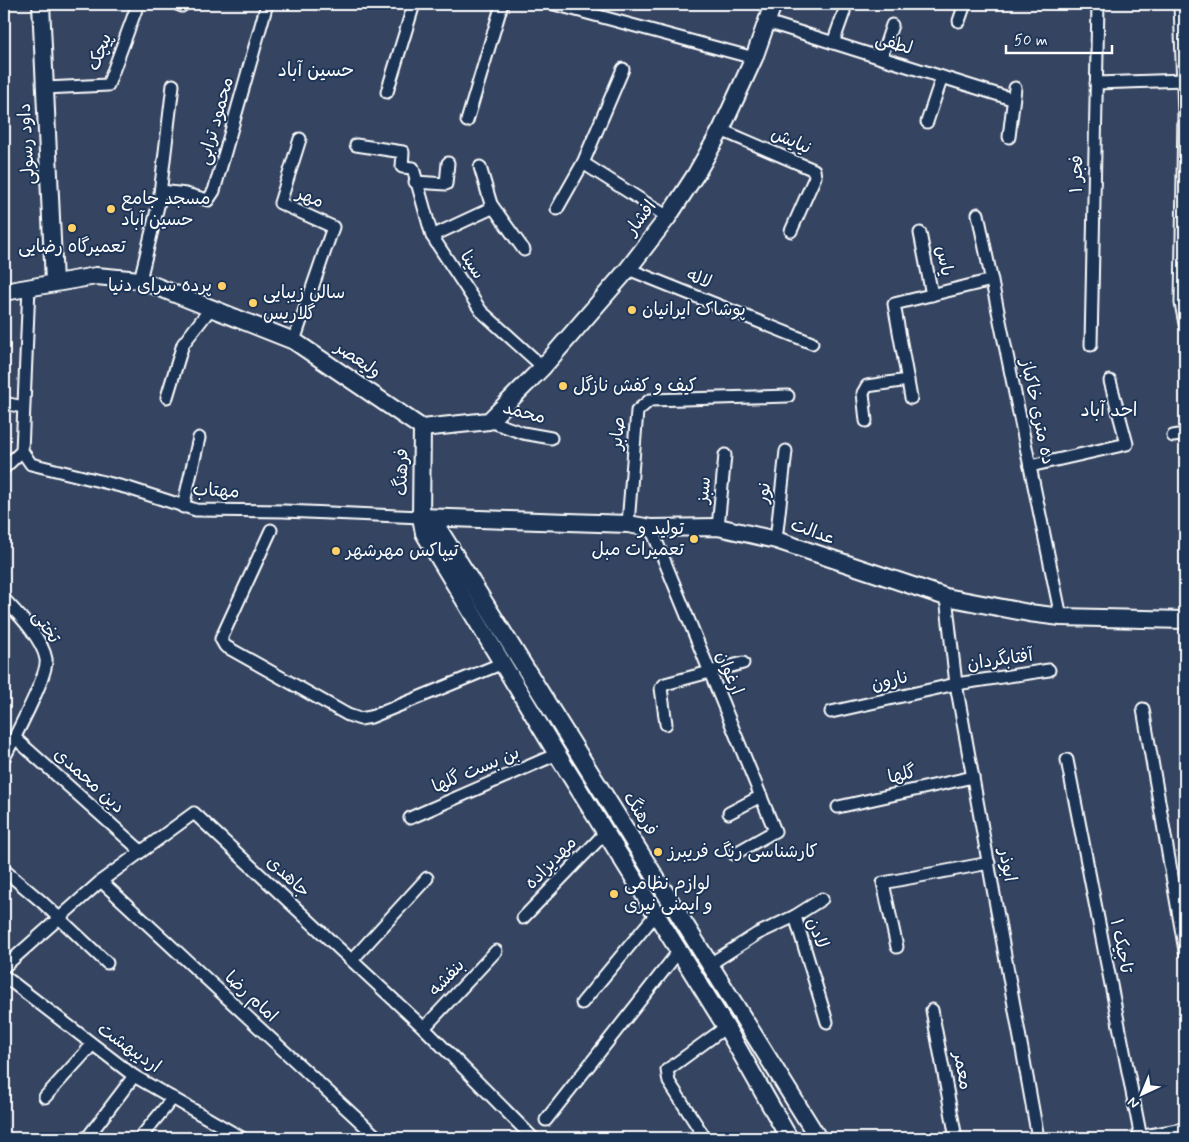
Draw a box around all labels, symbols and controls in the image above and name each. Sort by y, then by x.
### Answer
scale bar [1006,22,1113,54]
street label: لطفی [873,27,915,61]
street label: پیچک [82,30,118,74]
text: 50 m [1014,31,1048,51]
district label: حسین آباد [278,58,354,83]
street label: محمود ترابی [192,74,240,168]
street label: داود رسولی [13,102,41,186]
street label: نیایش [767,122,815,160]
street label: فجر ۱ [1065,155,1089,193]
street label: مهر [291,181,327,214]
place label: مسجد جامع حسین آباد [121,187,210,232]
street label: افشار [619,195,662,242]
marker: مسجد جامع حسین آباد [105,203,117,215]
marker: تعمیرگاه رضایی [66,222,78,234]
place label: تعمیرگاه رضایی [18,235,127,259]
street label: یاس [929,244,959,278]
street label: سینا [454,246,490,284]
street label: لاله [683,263,715,295]
place label: پرده سرای دنیا [108,274,212,298]
marker: پرده سرای دنیا [216,280,228,292]
place label: سالن زیبایی گلاریس [263,281,345,326]
marker: سالن زیبایی گلاریس [247,297,259,309]
place label: پوشاک ایرانیان [642,298,746,322]
marker: پوشاک ایرانیان [626,304,638,316]
street label: ولیعصر [329,335,386,384]
street label: ده متری خاکباز [1014,355,1060,467]
place label: کیف و کفش نازگل [573,374,697,398]
marker: کیف و کفش نازگل [557,380,569,392]
street label: محمد [500,396,548,430]
district label: احد آباد [1080,398,1138,423]
street label: صابر [604,415,632,453]
street label: فرهنگ [390,448,414,496]
street label: سبز [691,476,717,506]
street label: مهتاب [192,478,240,504]
street label: نور [751,481,777,506]
street label: عدالت [787,513,839,551]
place label: تولید و تعمیرات مبل [591,517,685,562]
marker: تولید و تعمیرات مبل [688,533,700,545]
place label: تیپاکس مهرشهر [344,539,459,563]
marker: تیپاکس مهرشهر [330,545,342,557]
street label: تختی [26,606,66,649]
street label: آفتابگردان [966,643,1036,676]
street label: ارغوان [709,648,749,698]
street label: نارون [869,665,911,697]
street label: بن بست گلها [429,741,523,799]
street label: دین محمدی [48,743,130,819]
street label: گلها [885,760,919,790]
street label: فرهنگ [617,787,663,841]
street label: مهدیزاده [520,831,582,895]
place label: کارشناسی رنگ فریبرز [666,840,818,864]
street label: ابوذر [992,845,1022,884]
marker: کارشناسی رنگ فریبرز [652,846,664,858]
street label: جاهدی [261,851,315,903]
place label: لوازم نظامی و ایمنی نیری [624,872,713,917]
marker: لوازم نظامی و ایمنی نیری [608,888,620,900]
street label: لادن [800,914,834,952]
street label: تاجیک ۱ [1104,917,1138,976]
street label: بنفشه [424,954,470,1002]
street label: امام رضا [218,966,283,1029]
street label: اردیبهشت [92,1017,166,1079]
street label: معمر [947,1048,977,1092]
north arrow [1116,1070,1166,1120]
text: N [1124,1093,1143,1112]

